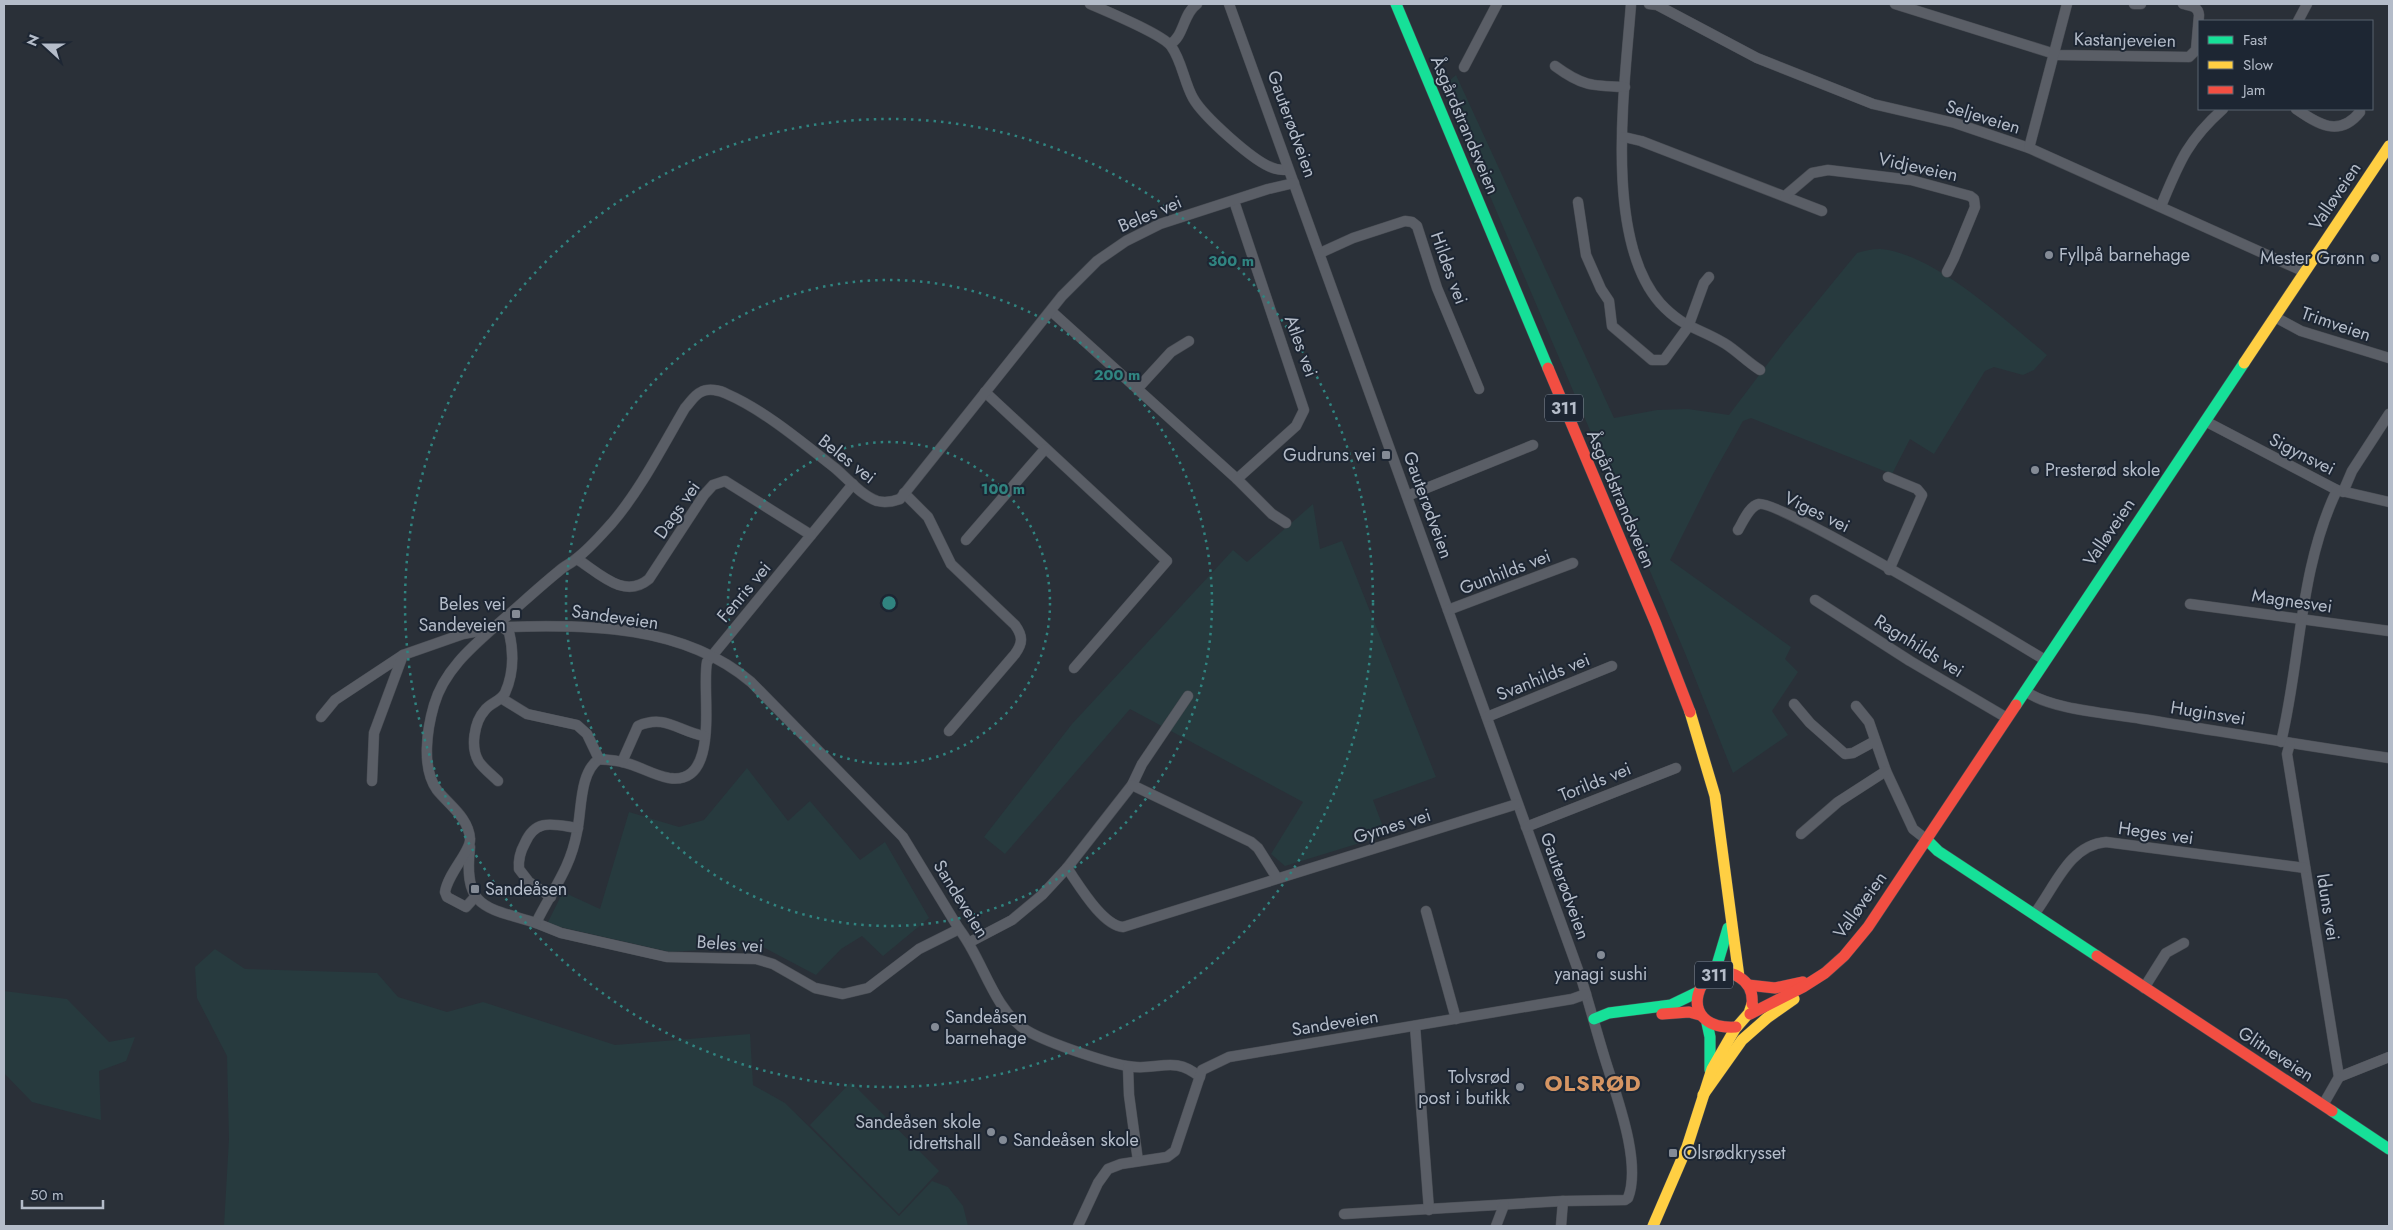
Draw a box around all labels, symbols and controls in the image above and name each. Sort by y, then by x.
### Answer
north arrow [20,20,70,70]
legend [2198,20,2373,110]
street label: Kastanjeveien [2074,26,2176,54]
text: Fast [2243,29,2267,51]
text: N [22,32,44,49]
street label: Åsgårdstrandsveien [1424,52,1506,198]
text: Slow [2243,54,2274,76]
street label: Gauterødveien [1261,67,1323,181]
text: Jam [2241,79,2266,101]
street label: Seljeveien [1942,93,2024,141]
street label: Vidjeveien [1876,146,1960,188]
street label: Valløveien [2303,157,2367,235]
street label: Beles vei [1114,189,1186,239]
street label: Hildes vei [1424,228,1474,308]
place label: Fyllpå barnehage [2059,242,2190,268]
place label: Mester Grønn [2260,245,2365,271]
marker: Fyllpå barnehage [2043,249,2055,261]
text: 300 m [1208,250,1254,272]
marker: Mester Grønn [2369,252,2381,264]
street label: Trimveien [2298,300,2374,348]
street label: Atles vei [1278,312,1324,380]
text: 200 m [1094,364,1140,386]
road number: 311 [1545,394,1583,422]
street label: Åsgårdstrandsveien [1580,426,1662,572]
street label: Sigynsvei [2264,426,2340,482]
street label: Beles vei [813,428,881,490]
place label: Gudruns vei [1283,442,1376,468]
street label: Gauterødveien [1397,448,1459,562]
marker: Gudruns vei [1380,449,1392,461]
place label: Presterød skole [2045,457,2160,483]
marker: Presterød skole [2029,464,2041,476]
street label: Dags vei [648,476,706,544]
text: 100 m [981,478,1025,500]
street label: Viges vei [1780,485,1854,539]
street label: Valløveien [2077,493,2141,571]
street label: Gunhilds vei [1456,543,1554,601]
street label: Fenris vei [711,556,777,628]
street label: Magnesvei [2250,582,2334,620]
place label: Beles vei Sandeveien [418,591,506,638]
centre of rings [880,594,898,612]
street label: Sandeveien [570,598,660,636]
marker: Beles vei Sandeveien [510,608,522,620]
street label: Ragnhilds vei [1869,608,1969,684]
street label: Svanhilds vei [1492,646,1594,708]
street label: Huginsvei [2169,694,2247,732]
street label: Torilds vei [1555,756,1635,808]
street label: Gymes vei [1350,802,1434,850]
street label: Heges vei [2117,815,2195,851]
street label: Gauterødveien [1534,829,1596,943]
street label: Sandeveien [927,855,995,943]
street label: Valløveien [1827,866,1893,944]
street label: Iduns vei [2310,871,2346,943]
place label: Sandeåsen [485,876,567,902]
marker: Sandeåsen [469,883,481,895]
street label: Beles vei [696,929,764,959]
marker: yanagi sushi [1595,949,1607,961]
place label: yanagi sushi [1554,961,1648,987]
road number: 311 [1695,962,1733,988]
street label: Sandeveien [1290,1003,1380,1043]
place label: Sandeåsen barnehage [945,1004,1027,1051]
street label: Glitneveien [2233,1020,2319,1088]
marker: Sandeåsen barnehage [929,1021,941,1033]
place label: Tolvsrød post i butikk [1418,1064,1510,1111]
district label: OLSRØD [1544,1067,1642,1099]
marker: Tolvsrød post i butikk [1514,1081,1526,1093]
place label: Sandeåsen skole idrettshall [855,1109,981,1156]
marker: Sandeåsen skole idrettshall [985,1126,997,1138]
place label: Sandeåsen skole [1013,1127,1139,1153]
marker: Sandeåsen skole [997,1134,1009,1146]
place label: Olsrødkrysset [1683,1140,1786,1166]
marker: Olsrødkrysset [1667,1147,1679,1159]
scale bar [22,1178,104,1210]
text: 50 m [30,1184,64,1206]

